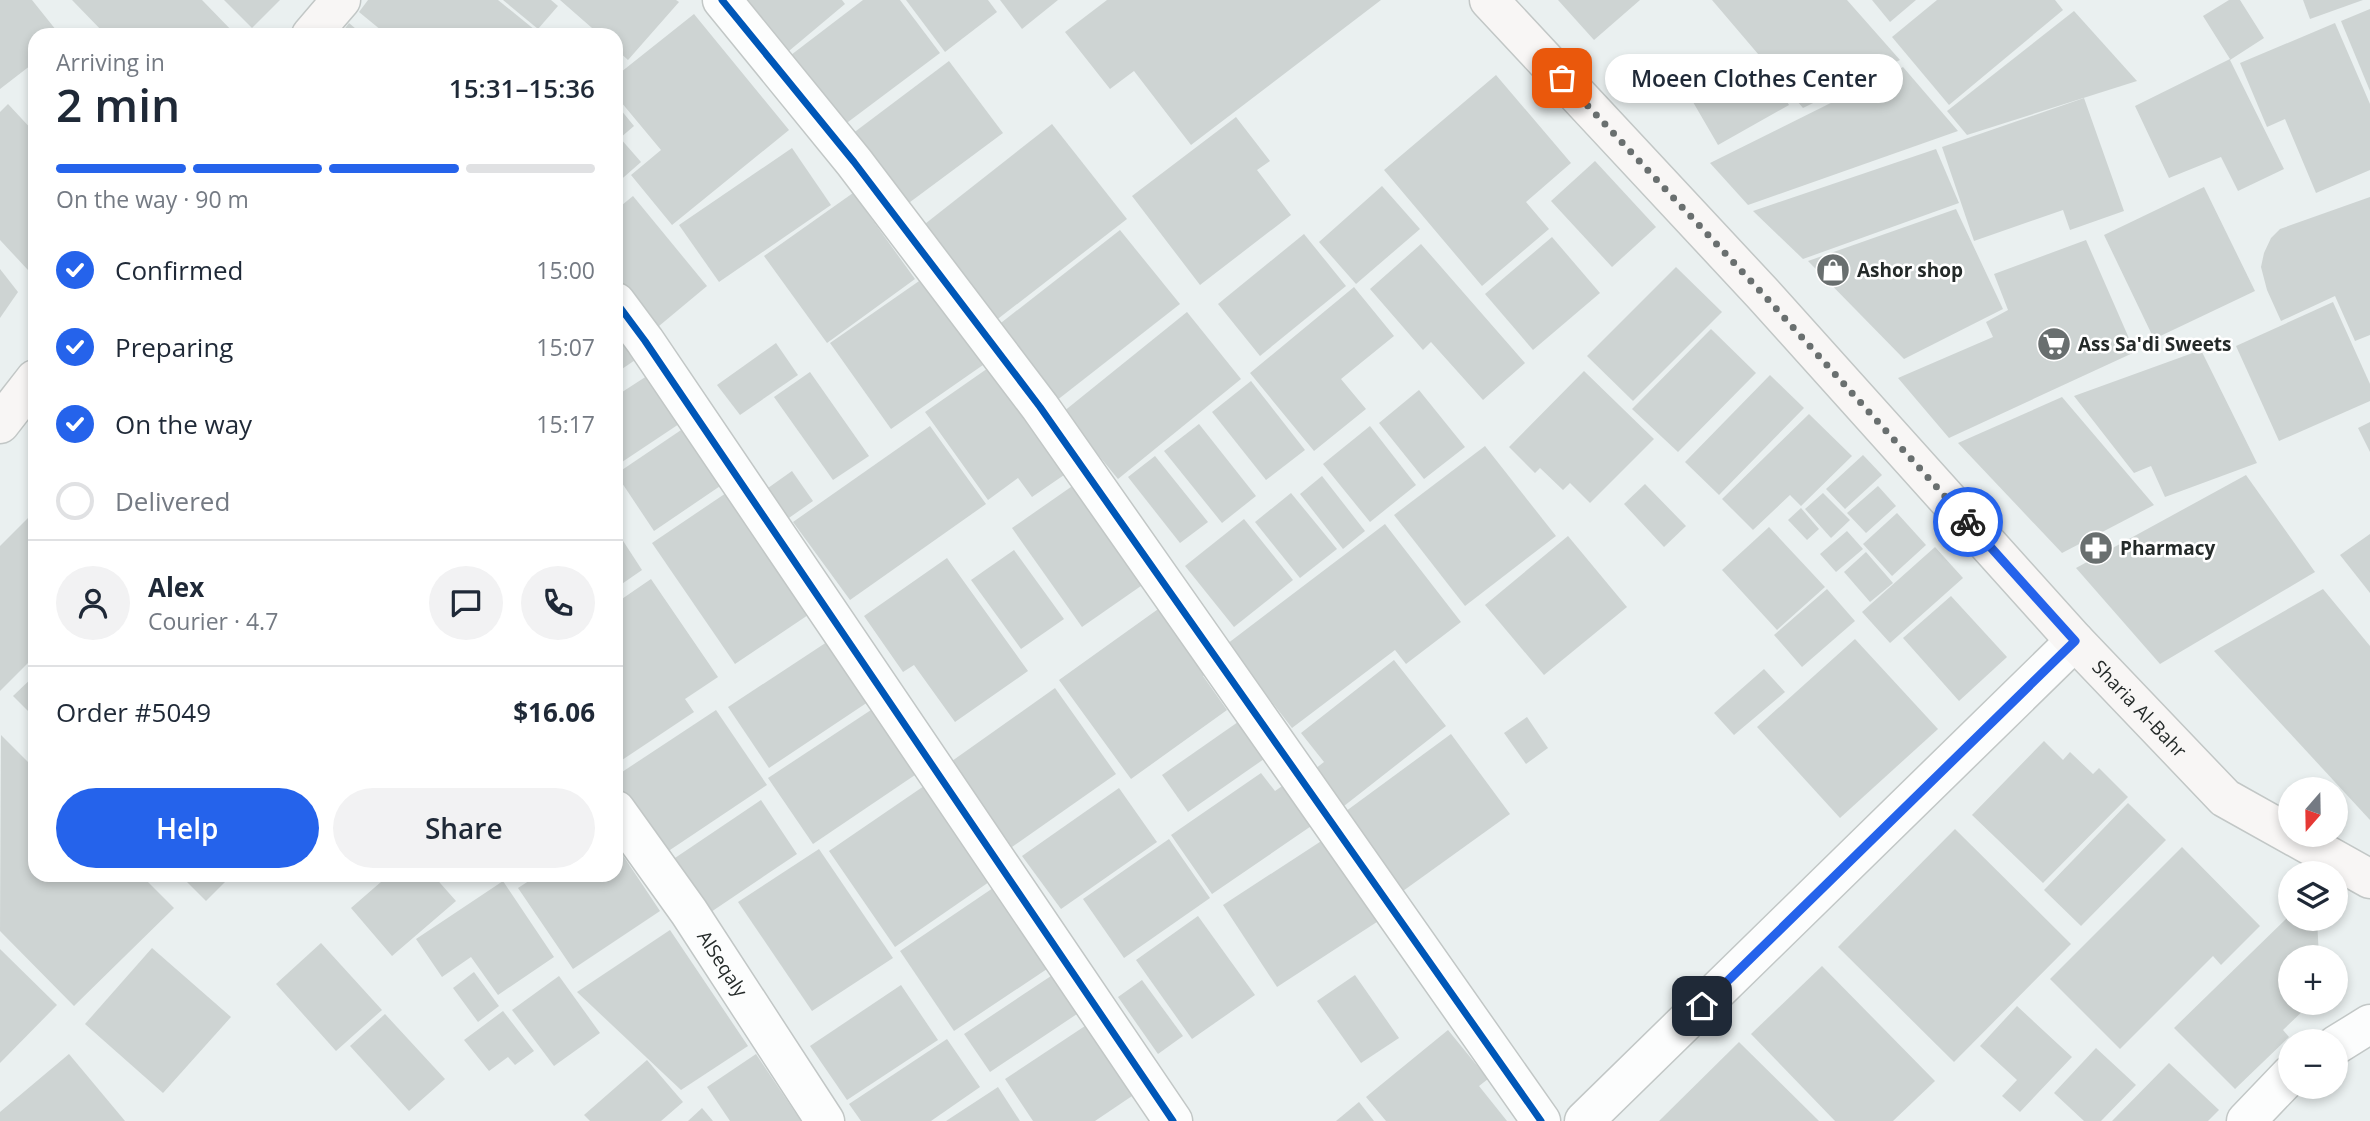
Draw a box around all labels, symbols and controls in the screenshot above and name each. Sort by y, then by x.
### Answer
text: Arriving in [56,46,165,78]
pin [1532,48,1592,108]
callout: Moeen Clothes Center [1604,54,1901,102]
icon: bag [1543,59,1581,97]
text: Moeen Clothes Center [1631,62,1877,94]
text: 15:31–15:36 [449,70,595,106]
text: 2 min [56,73,180,135]
text: On the way · 90 m [56,183,249,215]
icon: check [56,251,94,289]
shop icon: Ashor shop [1814,251,1852,289]
text: Confirmed [115,252,243,288]
text: 15:00 [536,254,595,286]
place label: Ashor shop [1857,257,1963,283]
supermarket icon: Ass Sa'di Sweets [2035,325,2073,363]
icon: check [56,328,94,366]
text: Preparing [115,329,233,365]
text: 15:07 [536,331,595,363]
place label: Ass Sa'di Sweets [2078,331,2232,357]
icon: check [56,405,94,443]
text: On the way [115,406,252,442]
text: 15:17 [536,408,595,440]
text: Delivered [115,483,230,519]
courier [1933,487,2003,557]
icon: bike [1949,503,1987,541]
pharmacy icon: Pharmacy [2077,529,2115,567]
place label: Pharmacy [2120,535,2215,561]
button: person [56,566,130,640]
button: chat [429,566,503,640]
button: phone [521,566,595,640]
text: Alex [148,569,204,605]
text: Courier · 4.7 [148,605,278,637]
street label: Sharia Al-Bahr [2087,654,2193,763]
text: Order #5049 [56,694,211,730]
text: $16.06 [513,694,595,730]
north arrow [2278,777,2348,847]
map controls [2278,777,2348,1099]
button: Help [56,788,319,868]
button: Share [333,788,595,868]
button: layers [2278,861,2348,931]
street label: AlSeqaly [691,925,754,1002]
button: + [2278,945,2348,1015]
pin [1672,976,1732,1036]
icon: home [1683,987,1721,1025]
button: − [2278,1029,2348,1099]

